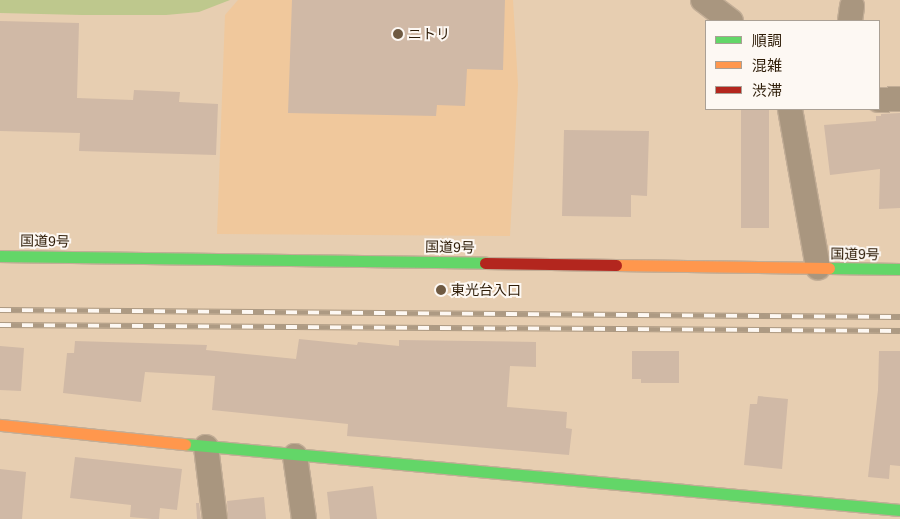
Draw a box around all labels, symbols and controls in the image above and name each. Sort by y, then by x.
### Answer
legend [705,20,880,110]
place label: ニトリ [408,26,450,42]
marker: ニトリ [392,28,404,40]
text: 順調 [752,32,782,49]
text: 混雑 [752,57,782,74]
text: 渋滞 [752,82,782,99]
street label: 国道9号 [20,232,70,250]
street label: 国道9号 [425,238,475,256]
street label: 国道9号 [830,245,880,263]
place label: 東光台入口 [451,282,521,298]
marker: 東光台入口 [435,284,447,296]

